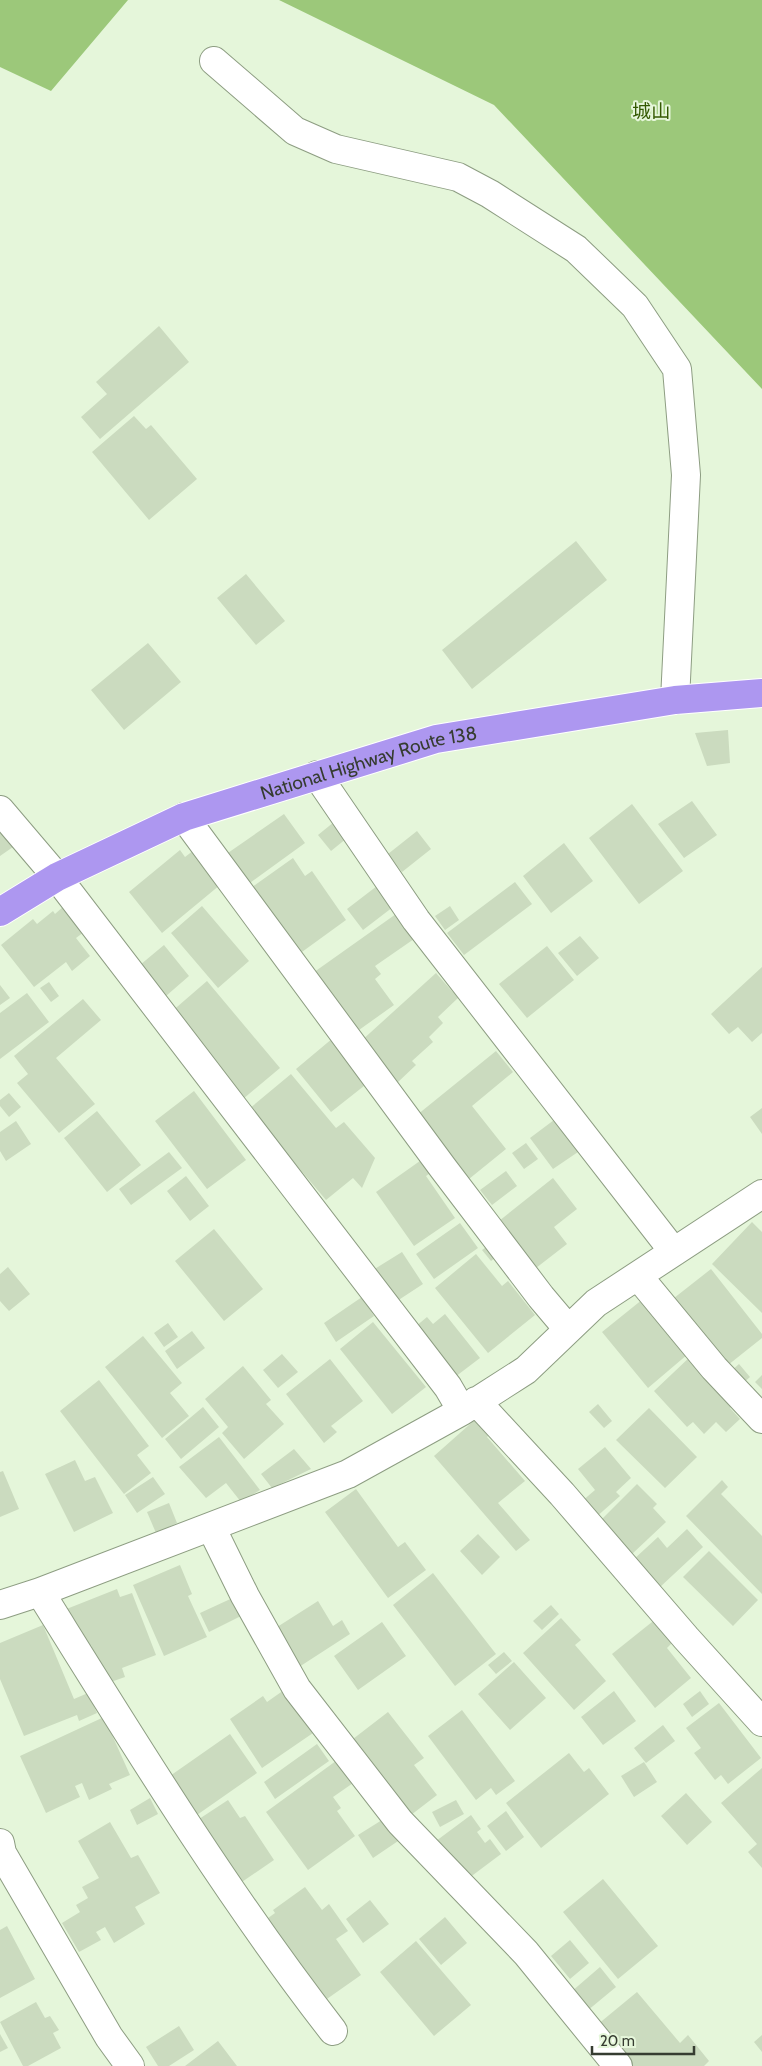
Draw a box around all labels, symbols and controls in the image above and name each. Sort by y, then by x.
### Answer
park label: 城山 [632,100,670,123]
street label: National Highway Route 138 [257,722,479,805]
scale bar [592,2024,694,2056]
text: 20 m [600,2032,635,2050]

